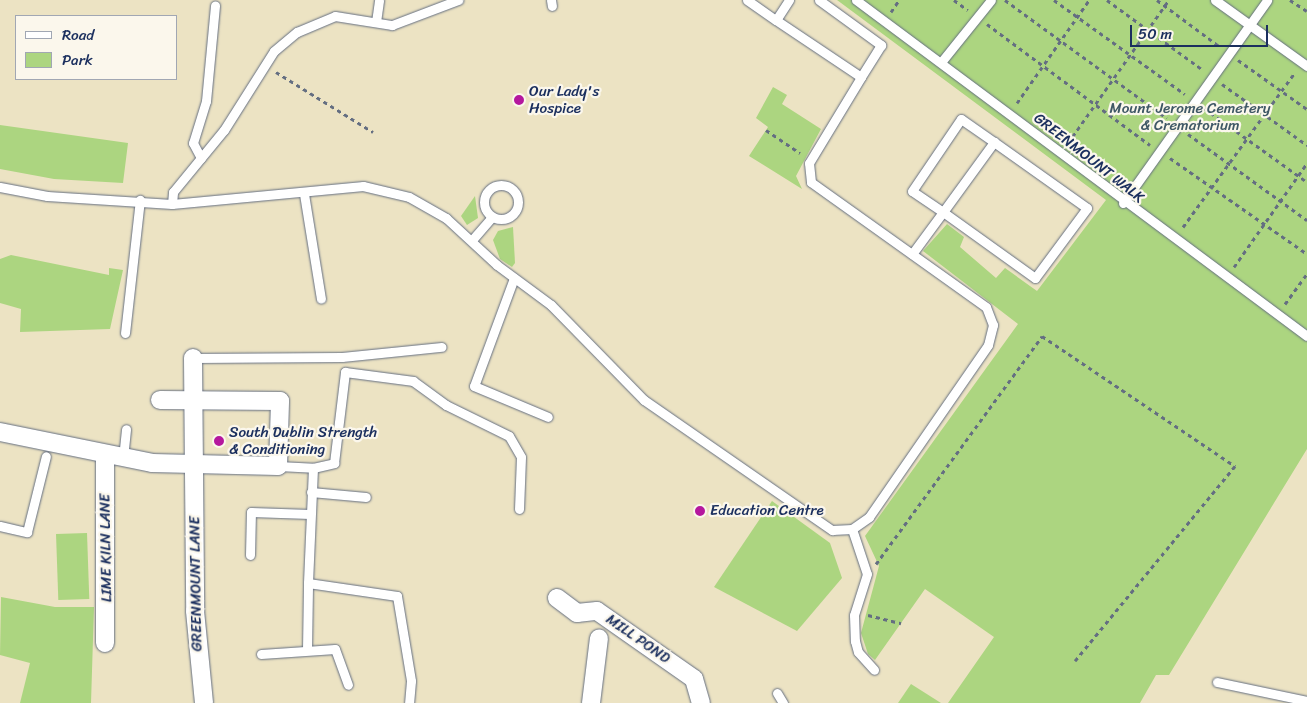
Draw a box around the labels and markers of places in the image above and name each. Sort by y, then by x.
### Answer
place label: Our Lady's Hospice [529,82,599,117]
marker: Our Lady's Hospice [513,94,525,106]
place label: South Dublin Strength & Conditioning [229,423,378,458]
marker: South Dublin Strength & Conditioning [213,435,225,447]
place label: Education Centre [710,502,825,520]
marker: Education Centre [694,505,706,517]

